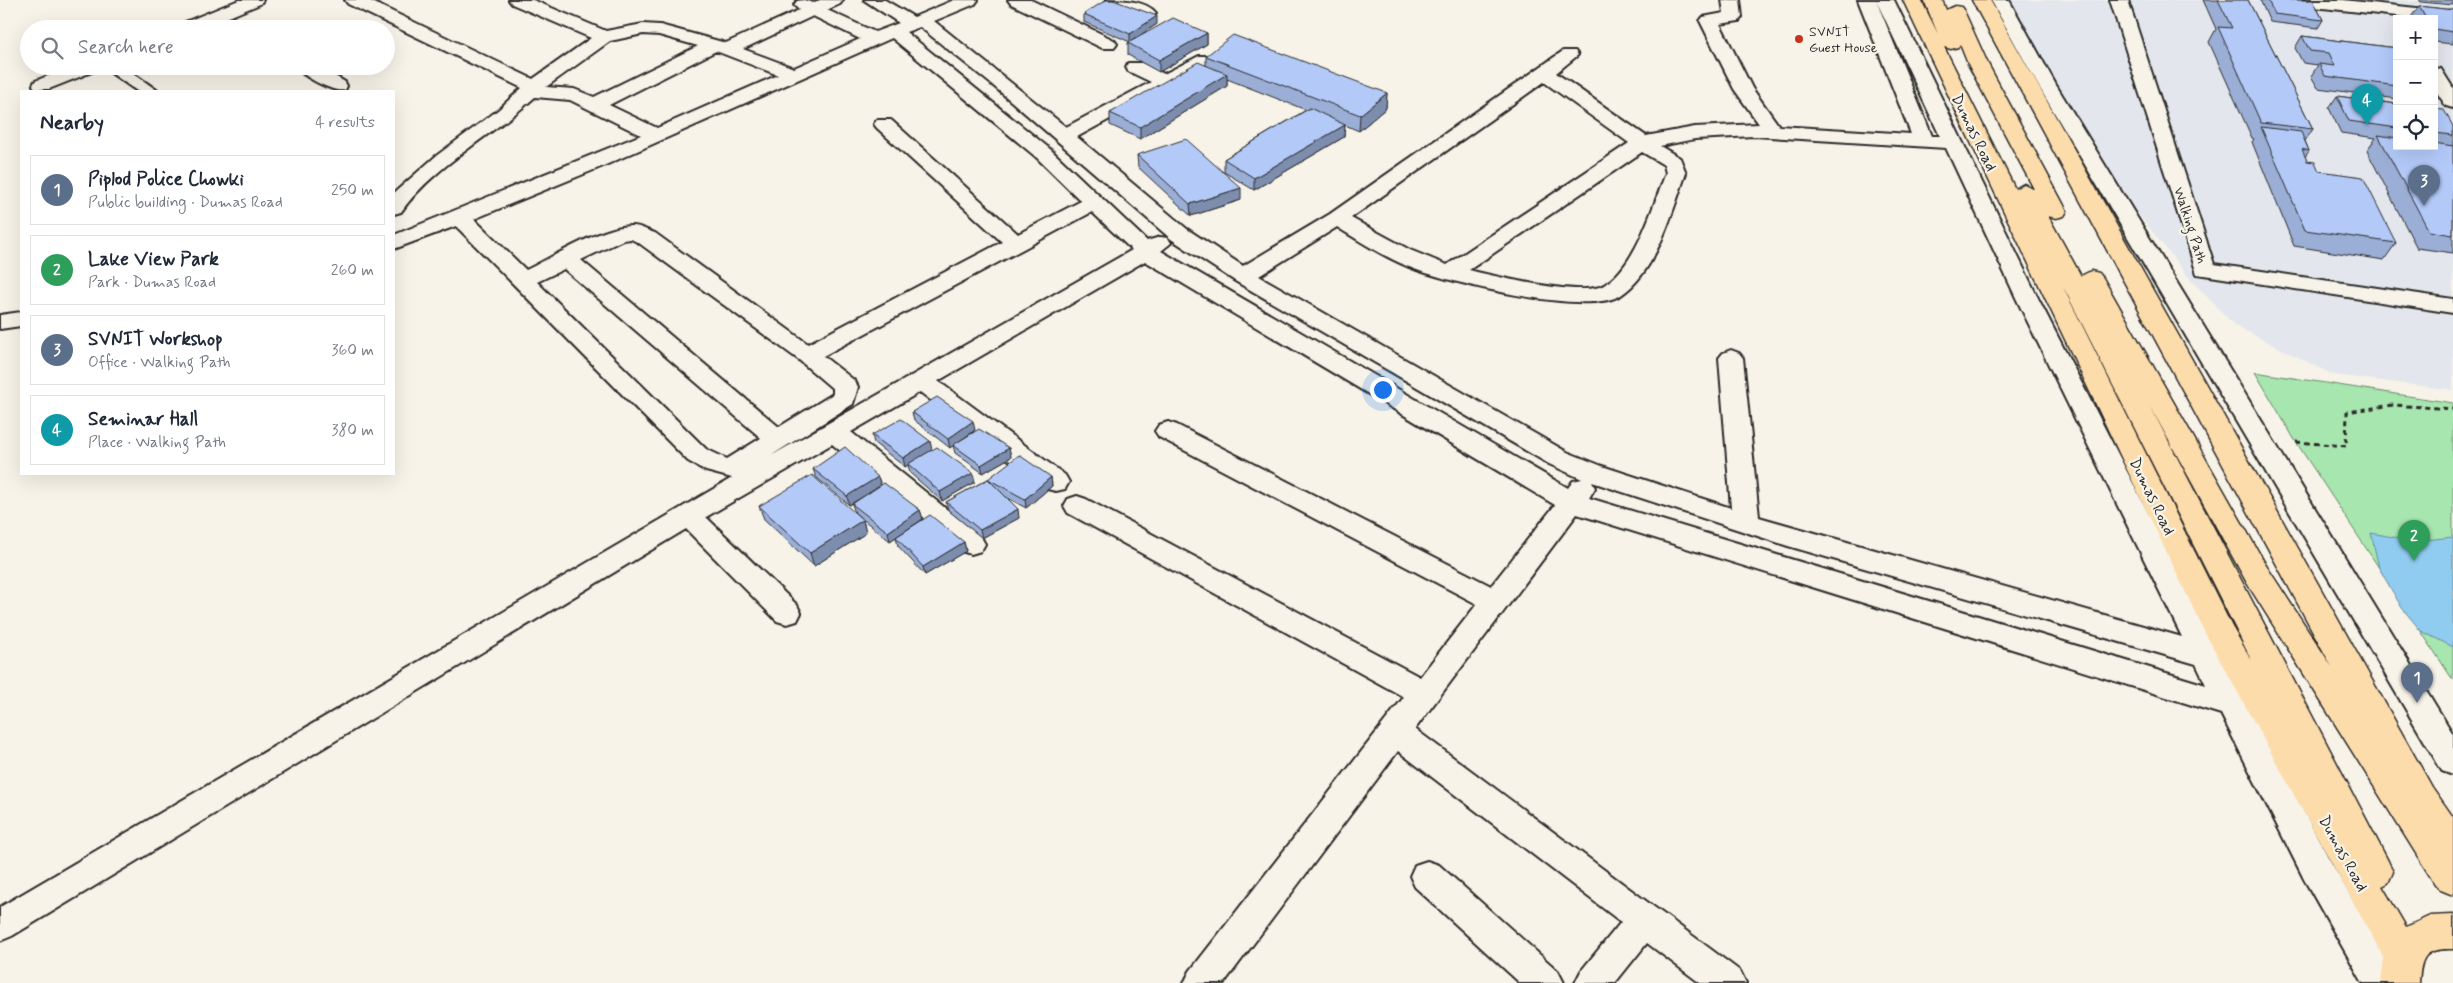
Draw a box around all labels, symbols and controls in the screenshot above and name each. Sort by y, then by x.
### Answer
map controls [2393,15,2438,150]
button: + [2393,15,2438,60]
search box [20,20,395,75]
place label: SVNIT Guest House [1809,23,1878,57]
marker: SVNIT Guest House [1793,33,1805,45]
icon: search [38,34,66,62]
text: Search here [78,35,174,60]
button: − [2393,60,2438,105]
pin: 4 [2351,84,2383,125]
street label: Dumas Road [1946,90,2001,175]
button: locate [2393,105,2438,150]
text: Nearby [40,109,104,137]
text: 4 results [315,112,375,133]
pin: 3 [2408,165,2440,206]
text: Piplod Police Chowki [88,167,244,192]
text: 1 [53,180,61,201]
text: 250 m [331,180,374,201]
street label: Walking Path [2167,185,2211,266]
text: Public building · Dumas Road [88,192,283,213]
text: Lake View Park [88,247,219,272]
text: 2 [53,260,61,281]
text: 260 m [331,260,374,281]
text: Park · Dumas Road [88,272,216,293]
text: SVNIT Workshop [88,327,223,352]
text: 3 [53,340,61,361]
text: 360 m [331,340,374,361]
text: Office · Walking Path [88,352,231,373]
your location [1370,377,1396,403]
text: Seminar Hall [88,407,198,432]
text: 4 [52,420,62,441]
text: 380 m [331,420,374,441]
text: Place · Walking Path [88,432,226,453]
street label: Dumas Road [2124,454,2179,539]
pin: 2 [2398,520,2430,561]
pin: 1 [2401,662,2433,703]
street label: Dumas Road [2313,812,2372,896]

